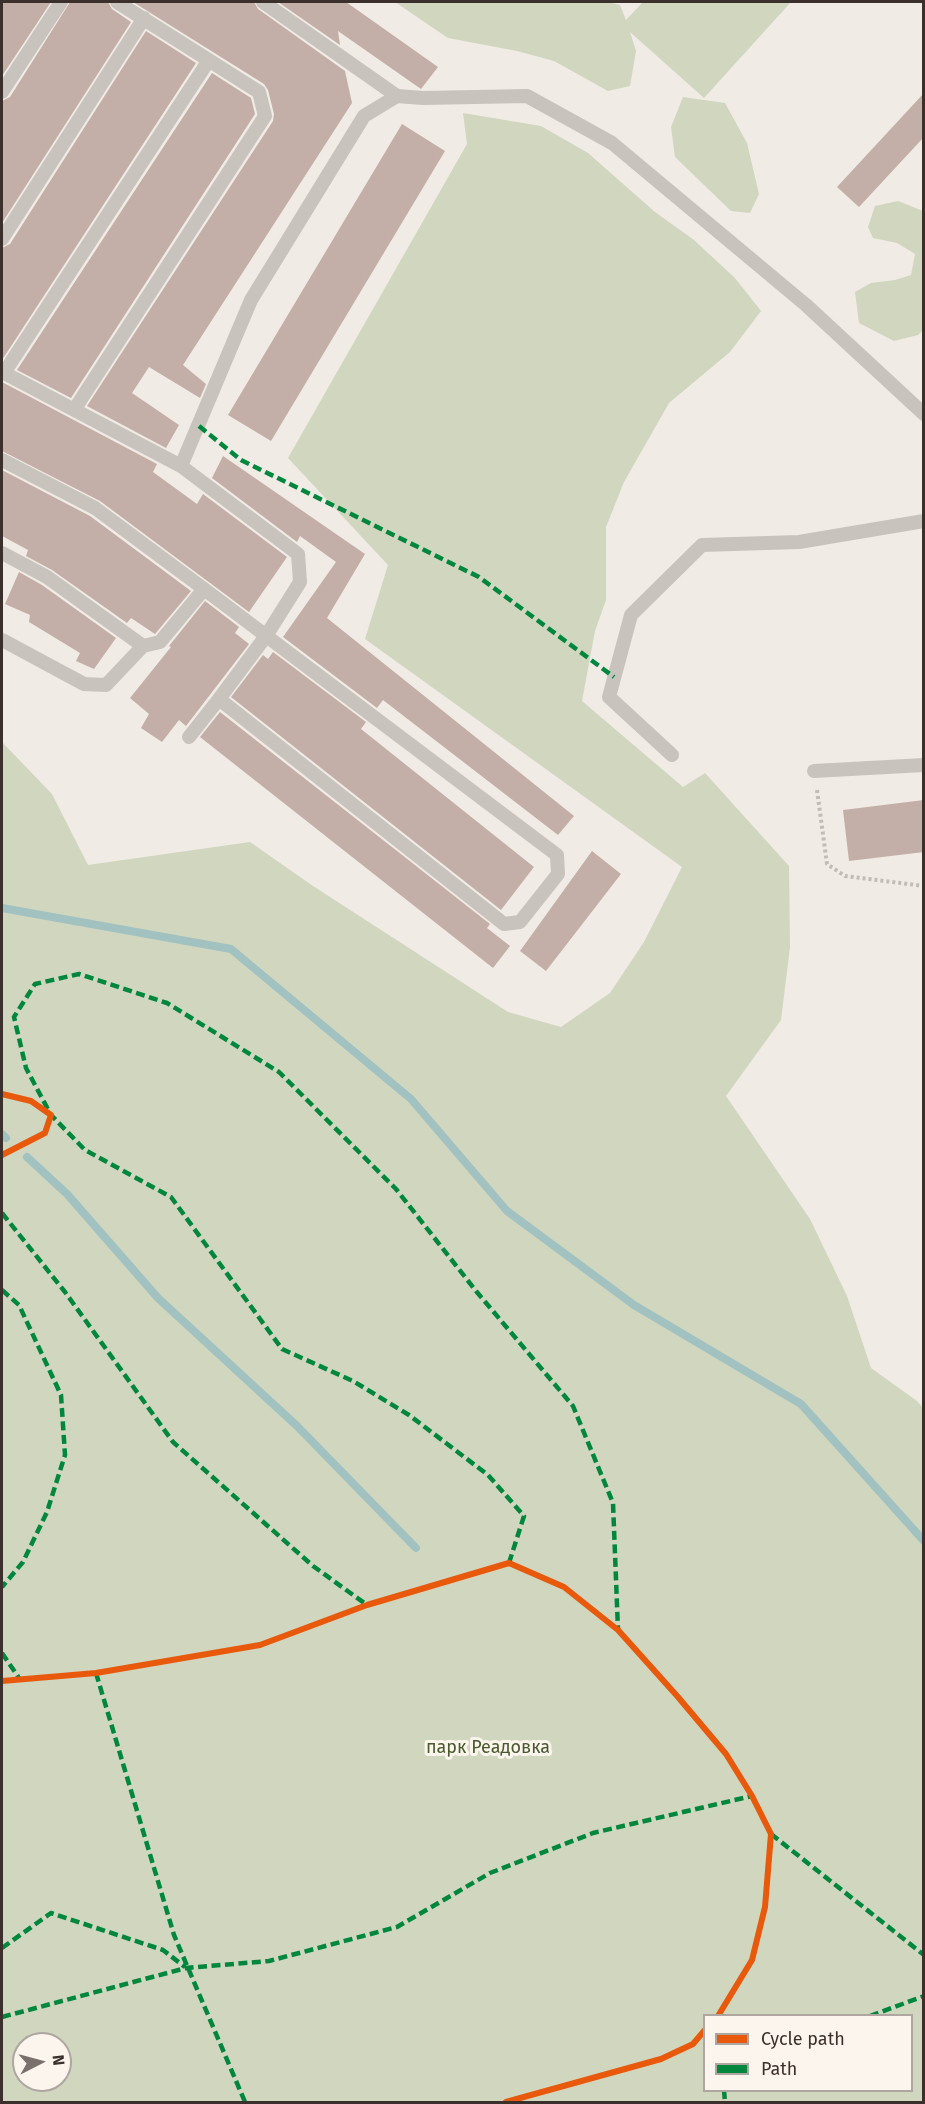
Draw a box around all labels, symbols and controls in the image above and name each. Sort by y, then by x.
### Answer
park label: парк Реадовка [426,1737,550,1759]
legend [703,2014,913,2092]
text: Cycle path [761,2028,845,2050]
north arrow [12,2032,72,2092]
text: N [48,2054,68,2067]
text: Path [761,2058,797,2080]

